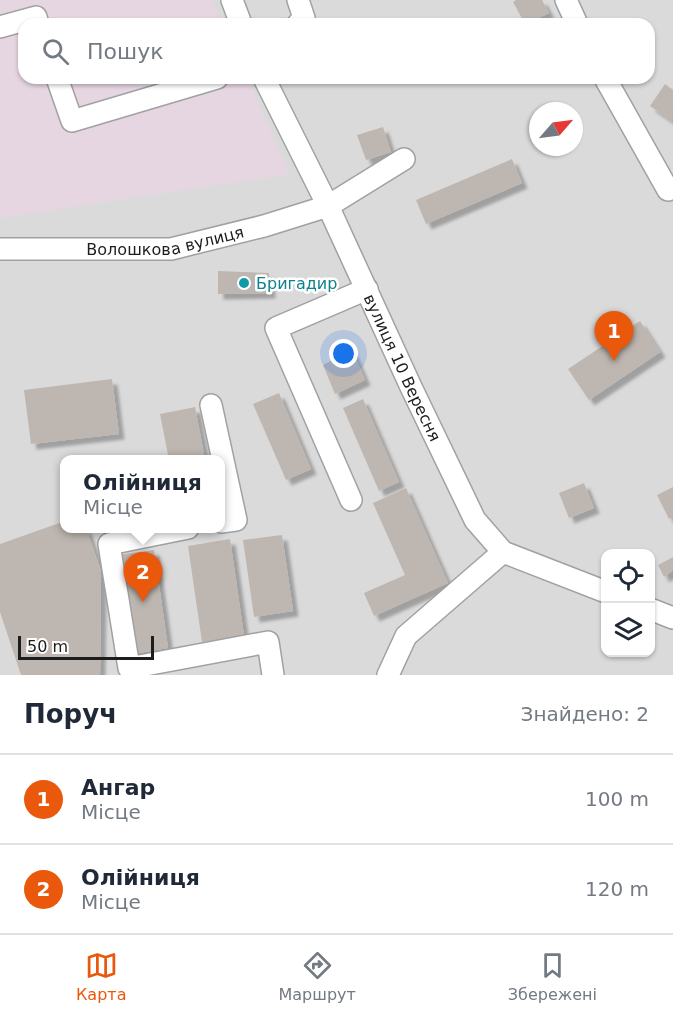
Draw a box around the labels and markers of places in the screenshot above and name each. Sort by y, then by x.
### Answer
place label: Бригадир [256,274,337,293]
marker: Бригадир [237,276,251,290]
pin: 1 [594,312,634,361]
pin: 2 [124,552,162,602]

